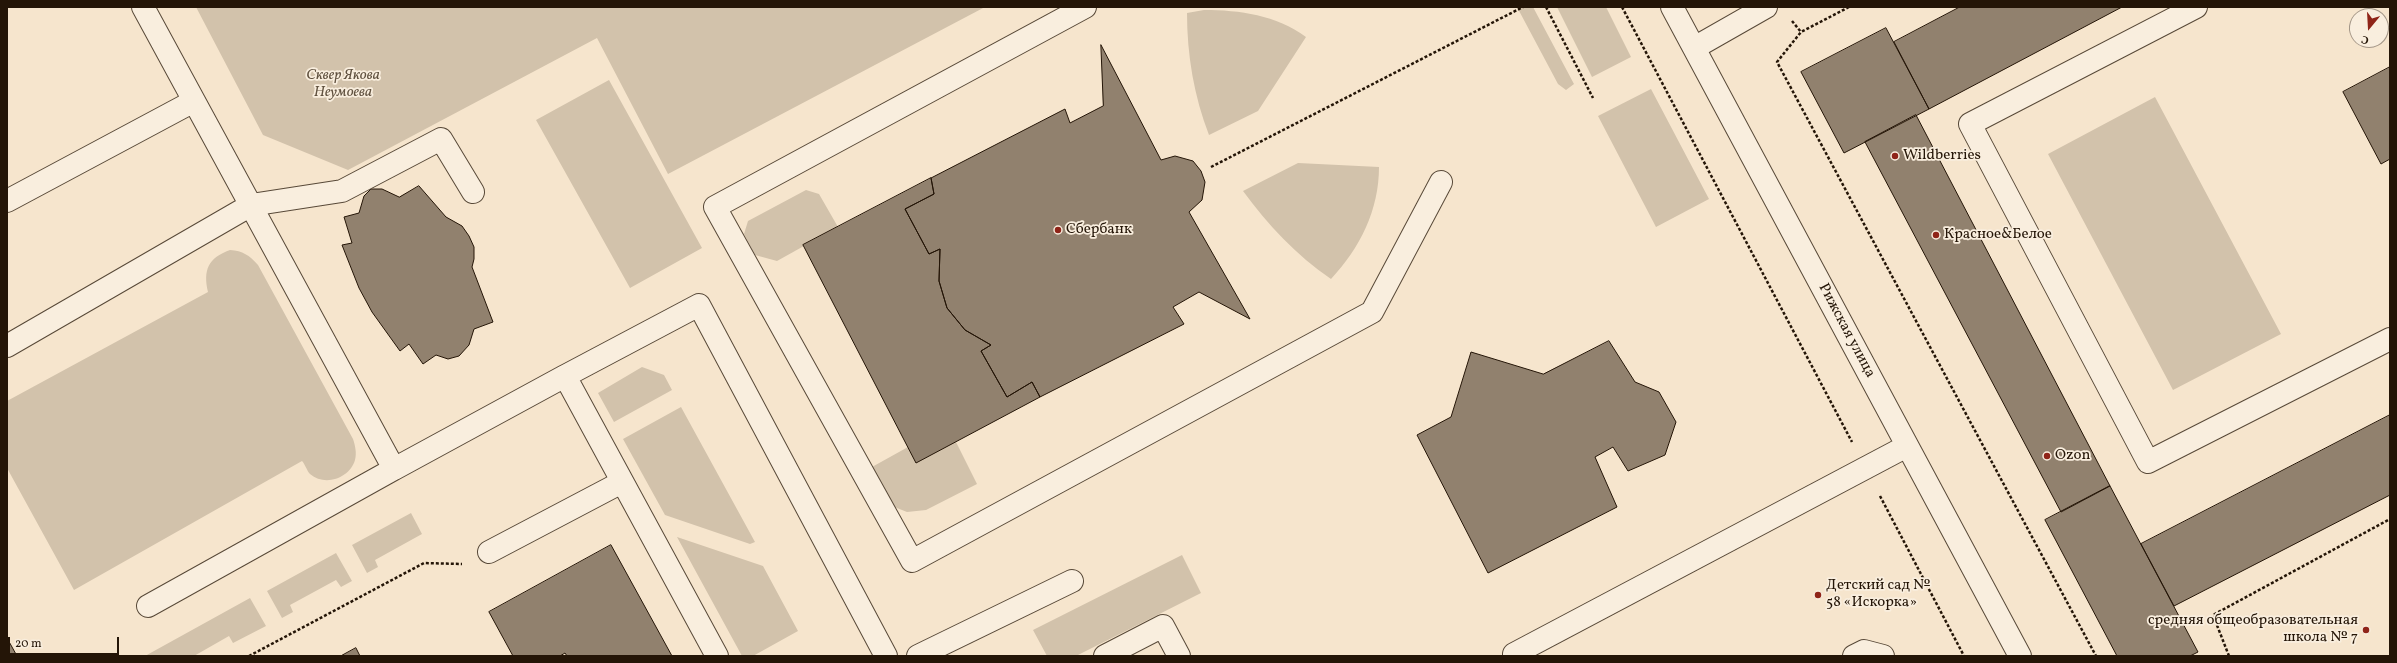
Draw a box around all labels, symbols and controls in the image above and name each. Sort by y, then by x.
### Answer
north arrow [2349,8,2389,48]
text: С [2360,31,2371,47]
park label: Сквер Якова Неумоева [306,67,380,102]
place label: Wildberries [1903,147,1981,165]
marker: Wildberries [1890,151,1900,161]
place label: Сбербанк [1066,221,1132,239]
marker: Сбербанк [1053,225,1063,235]
place label: Красное&Белое [1944,226,2052,244]
marker: Красное&Белое [1931,230,1941,240]
street label: Рижская улица [1814,281,1878,381]
place label: Ozon [2055,447,2090,465]
marker: Ozon [2042,451,2052,461]
place label: Детский сад № 58 «Искорка» [1826,577,1931,612]
marker: Детский сад № 58 «Искорка» [1813,590,1823,600]
place label: средняя общеобразовательная школа № 7 [2148,612,2358,647]
marker: средняя общеобразовательная школа № 7 [2361,625,2371,635]
scale bar [10,629,121,655]
text: 20 m [15,636,42,652]

